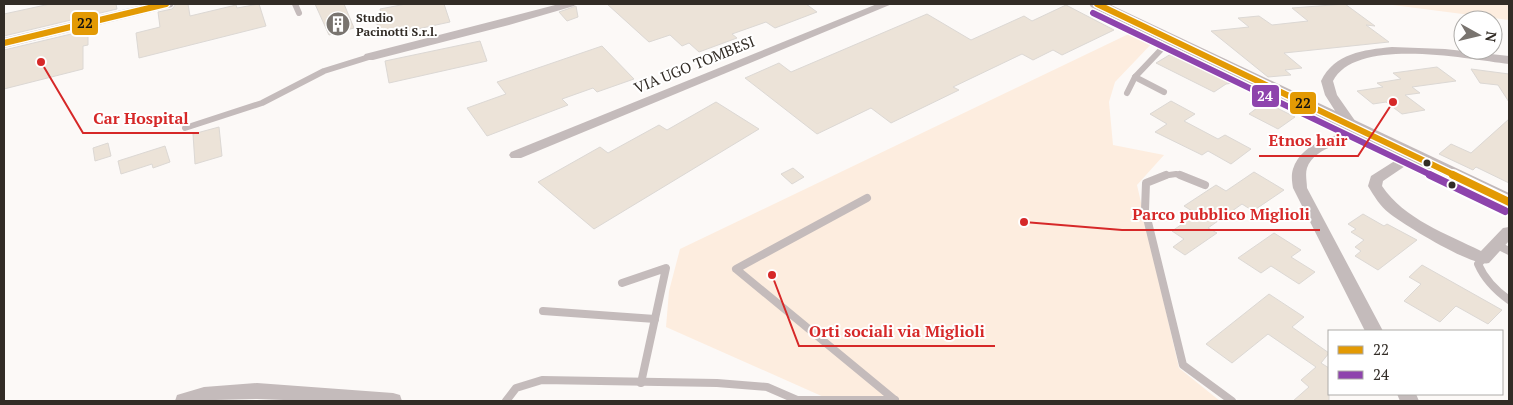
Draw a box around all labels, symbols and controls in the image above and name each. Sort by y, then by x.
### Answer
place label: Studio Pacinotti S.r.l. [356,10,438,39]
north arrow [1453,10,1503,60]
line badge: 22 [71,11,99,36]
building icon: Studio Pacinotti S.r.l. [325,11,351,37]
text: 22 [77,13,93,32]
text: N [1481,30,1502,44]
street label: VIA UGO TOMBESI [631,31,757,97]
line badge: 24 [1251,84,1280,108]
text: 24 [1257,86,1273,105]
line badge: 22 [1289,91,1317,115]
text: 22 [1295,93,1311,112]
callout: Car Hospital [83,102,199,133]
text: Car Hospital [93,107,189,129]
callout: Etnos hair [1259,125,1358,156]
text: Etnos hair [1269,129,1347,151]
unlabelled marker [1422,158,1432,168]
unlabelled marker [1447,180,1457,190]
callout: Parco pubblico Miglioli [1122,199,1320,230]
text: Parco pubblico Miglioli [1132,203,1310,225]
callout: Orti sociali via Miglioli [799,315,995,346]
text: Orti sociali via Miglioli [809,320,985,342]
legend [1328,330,1503,395]
text: 22 [1373,339,1389,359]
text: 24 [1373,364,1389,384]

